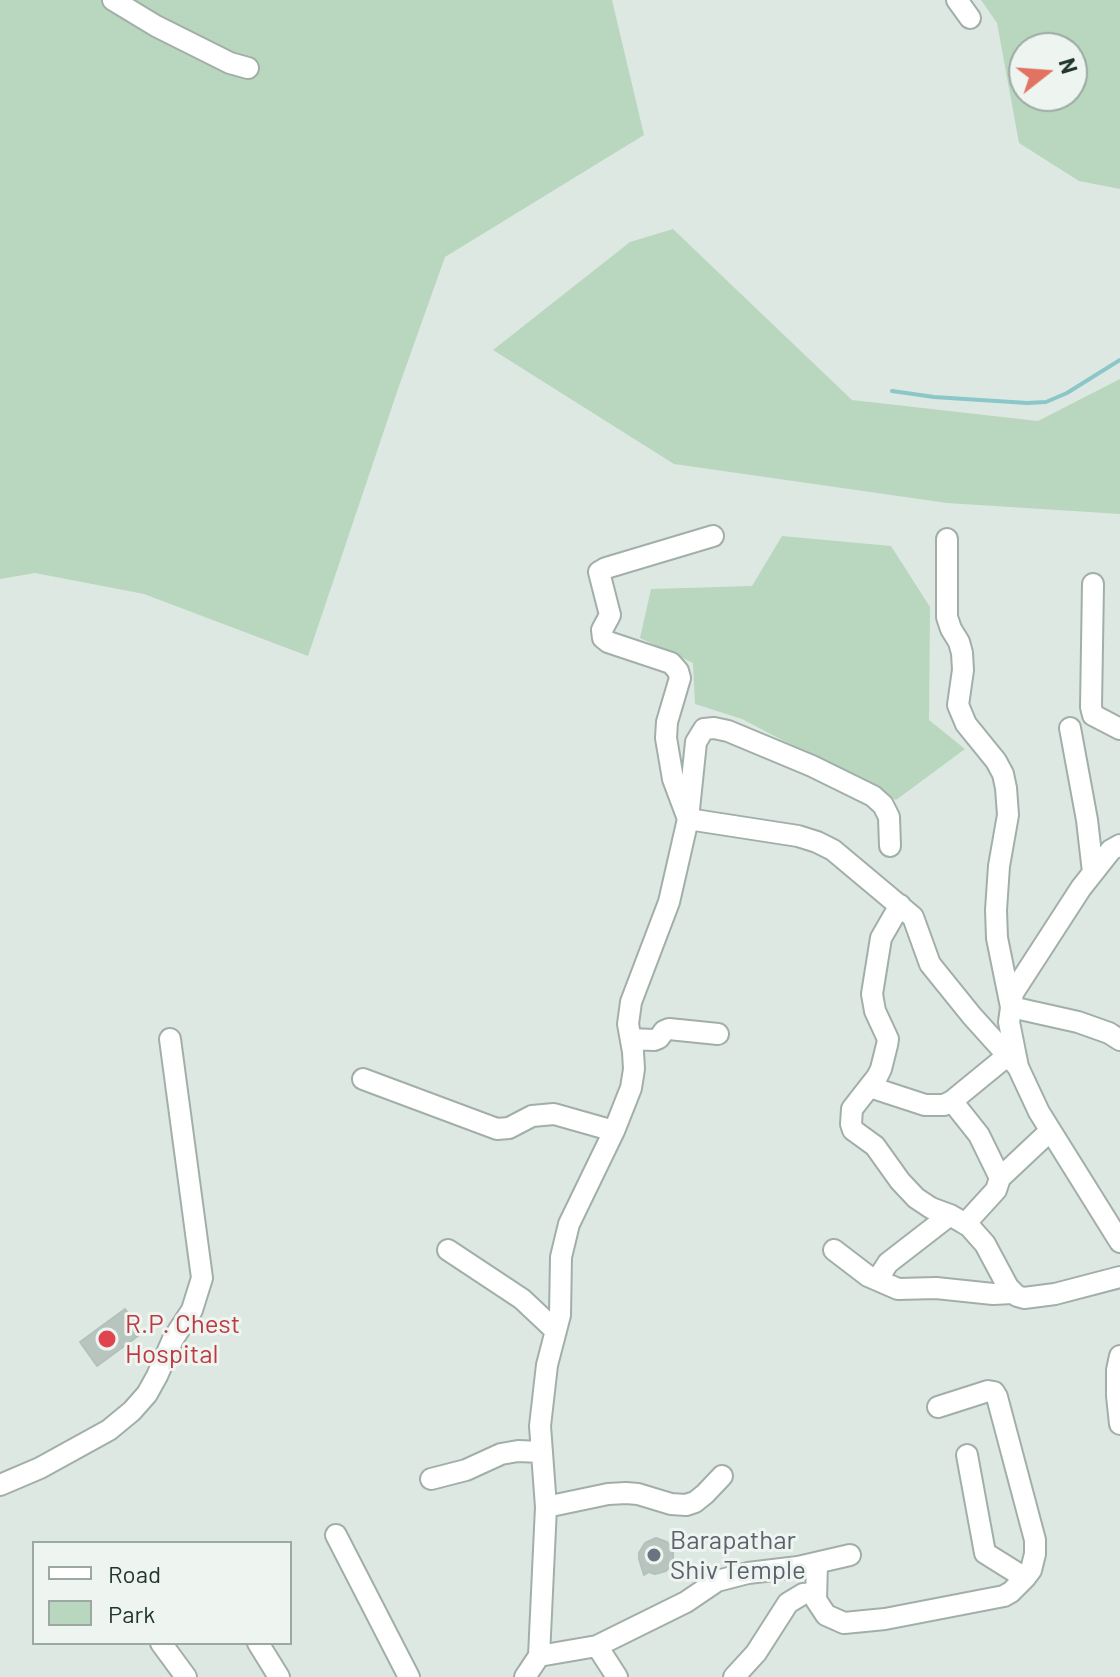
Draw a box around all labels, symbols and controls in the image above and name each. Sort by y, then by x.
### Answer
north arrow [1008,32,1088,112]
text: N [1054,55,1084,76]
place label: R.P. Chest Hospital [125,1308,240,1370]
marker: R.P. Chest Hospital [96,1328,118,1350]
place label: Barapathar Shiv Temple [670,1524,806,1586]
legend [32,1541,292,1645]
marker: Barapathar Shiv Temple [645,1546,663,1564]
text: Road [108,1559,161,1588]
text: Park [108,1599,155,1628]

